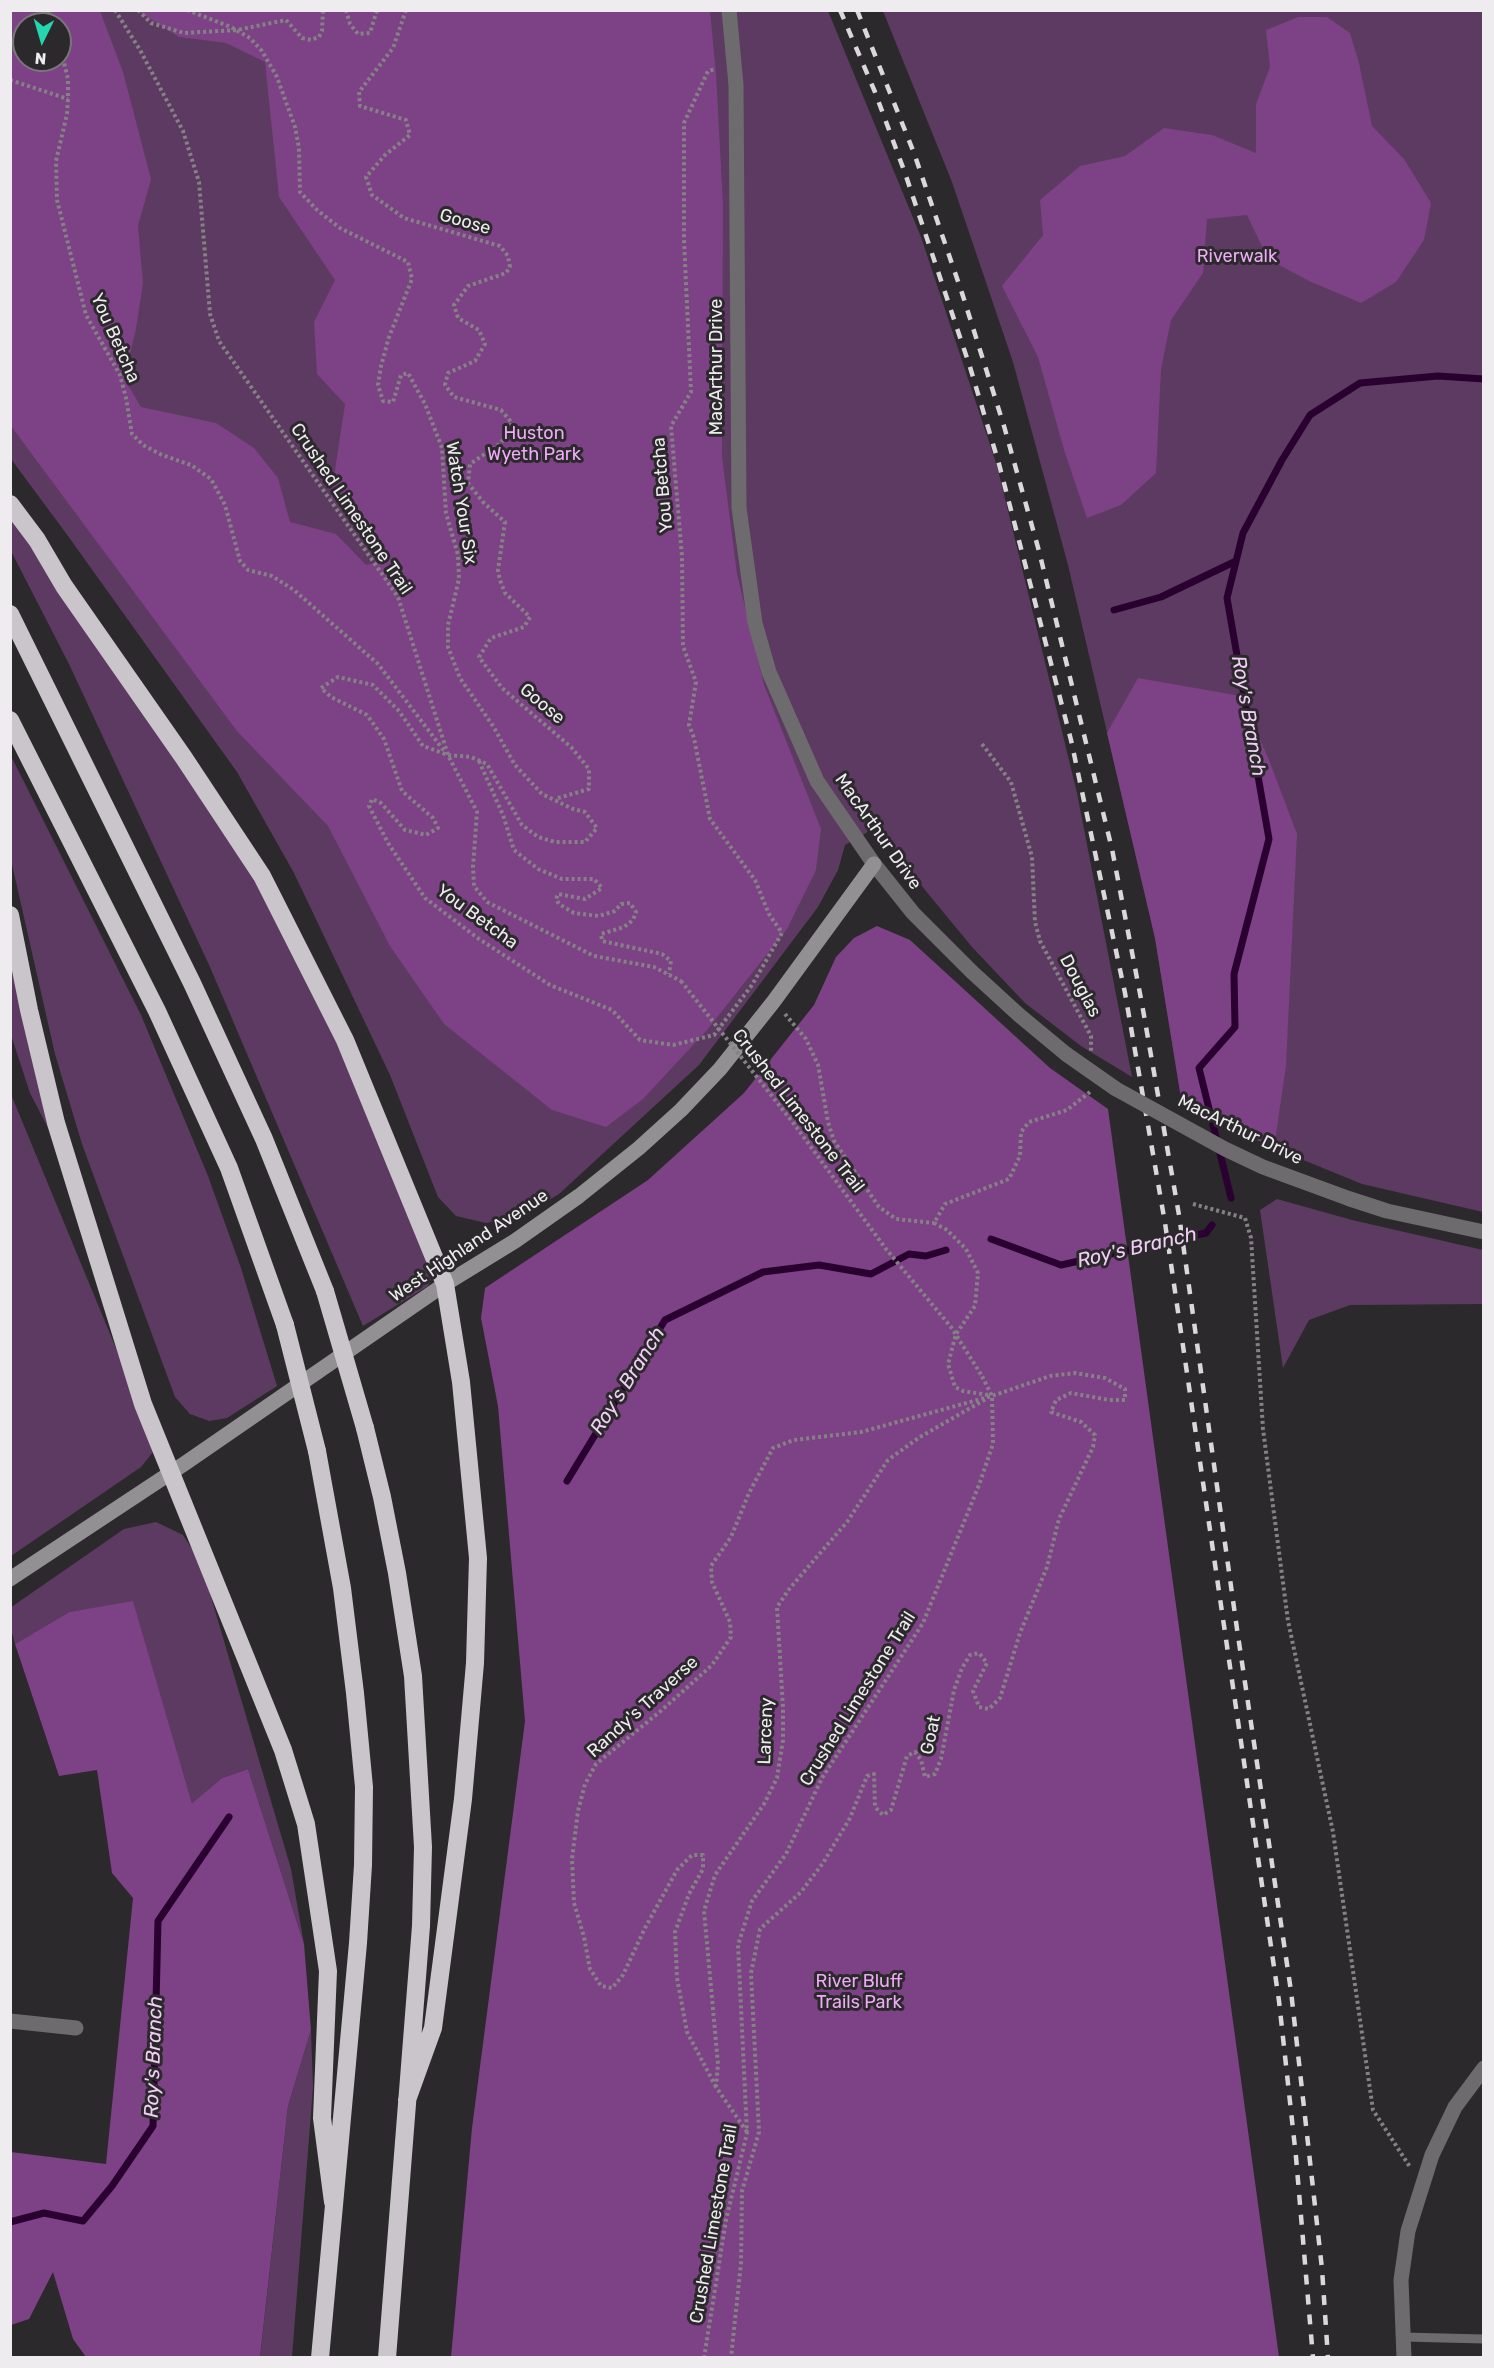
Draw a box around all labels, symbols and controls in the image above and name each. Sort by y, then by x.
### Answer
north arrow [12,12,72,72]
text: N [34,48,47,68]
street label: Goose [437,204,493,240]
park label: Riverwalk [1197,246,1277,268]
street label: You Betcha [86,290,144,386]
street label: MacArthur Drive [706,299,728,435]
street label: Crushed Limestone Trail [286,419,416,599]
park label: Huston Wyeth Park [487,423,581,466]
street label: You Betcha [648,436,678,534]
street label: Watch Your Six [441,440,481,566]
water label: Roy's Branch [1226,654,1270,778]
street label: Goose [515,679,569,729]
street label: MacArthur Drive [830,770,926,894]
street label: You Betcha [432,880,522,954]
street label: Douglas [1055,951,1105,1021]
street label: Crushed Limestone Trail [727,1025,869,1197]
street label: MacArthur Drive [1174,1090,1306,1170]
street label: West Highland Avenue [385,1185,553,1307]
water label: Roy's Branch [1075,1223,1199,1273]
water label: Roy's Branch [585,1323,671,1439]
street label: Crushed Limestone Trail [795,1608,921,1790]
street label: Randy's Traverse [583,1652,703,1762]
street label: Larceny [754,1697,778,1765]
street label: Goat [916,1713,946,1757]
park label: River Bluff Trails Park [816,1971,902,2014]
water label: Roy's Branch [140,1995,168,2119]
street label: Crushed Limestone Trail [686,2123,742,2325]

